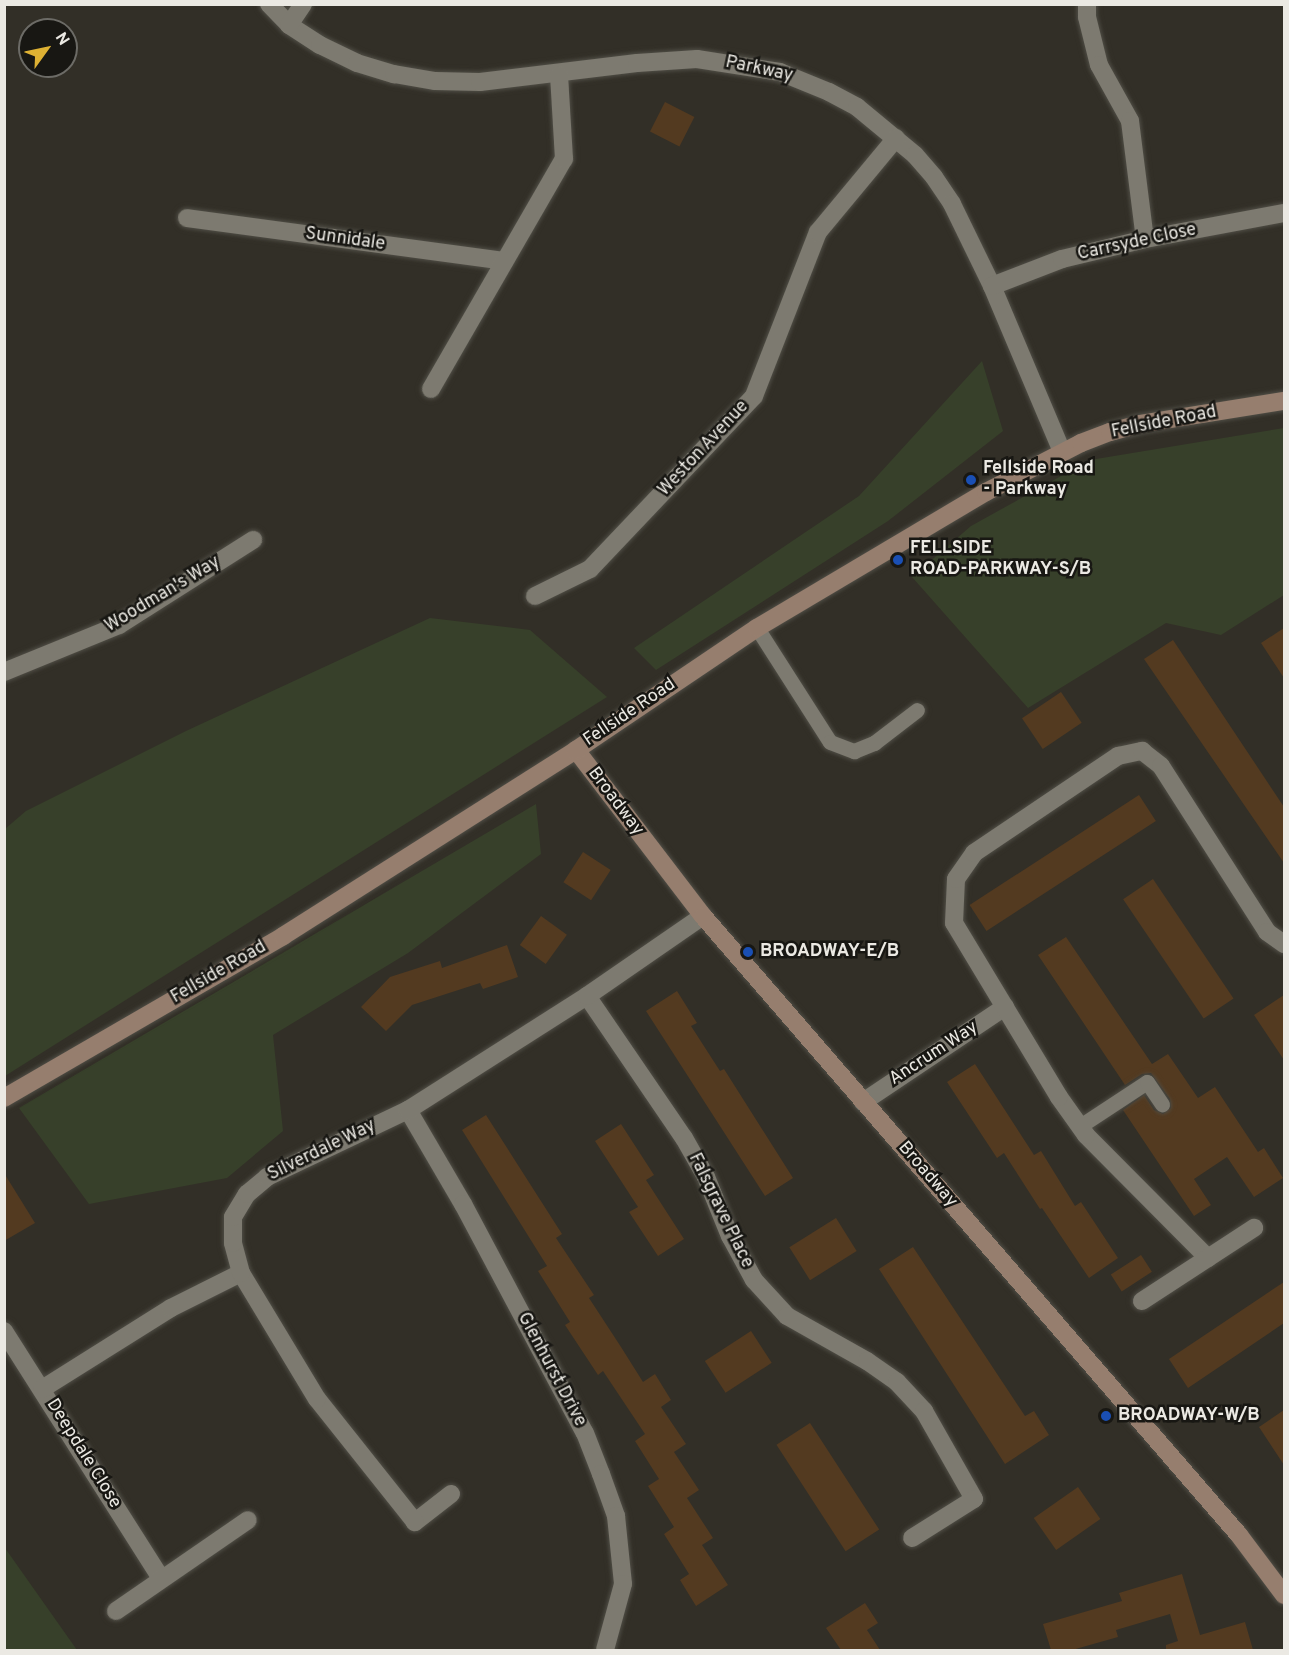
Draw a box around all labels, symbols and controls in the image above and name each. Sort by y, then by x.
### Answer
north arrow [18,18,78,78]
text: N [50,29,73,50]
street label: Parkway [723,52,795,88]
street label: Carrsyde Close [1076,220,1198,266]
street label: Sunnidale [304,224,386,256]
street label: Weston Avenue [654,396,754,502]
street label: Fellside Road [1110,402,1218,444]
place label: Fellside Road - Parkway [983,459,1094,502]
marker: Fellside Road - Parkway [964,473,978,487]
place label: FELLSIDE ROAD-PARKWAY-S/B [910,539,1091,582]
street label: Woodman's Way [101,552,225,638]
marker: FELLSIDE ROAD-PARKWAY-S/B [891,553,905,567]
street label: Fellside Road [580,674,680,752]
street label: Broadway [582,763,648,841]
street label: Fellside Road [167,937,271,1009]
place label: BROADWAY-E/B [760,941,899,963]
marker: BROADWAY-E/B [741,945,755,959]
street label: Ancrum Way [885,1017,983,1091]
street label: Silverdale Way [264,1116,380,1186]
street label: Broadway [893,1138,961,1212]
street label: Falsgrave Place [683,1150,757,1272]
street label: Glenhurst Drive [512,1309,590,1431]
street label: Deepdale Close [41,1395,125,1513]
place label: BROADWAY-W/B [1118,1405,1260,1427]
marker: BROADWAY-W/B [1099,1409,1113,1423]

